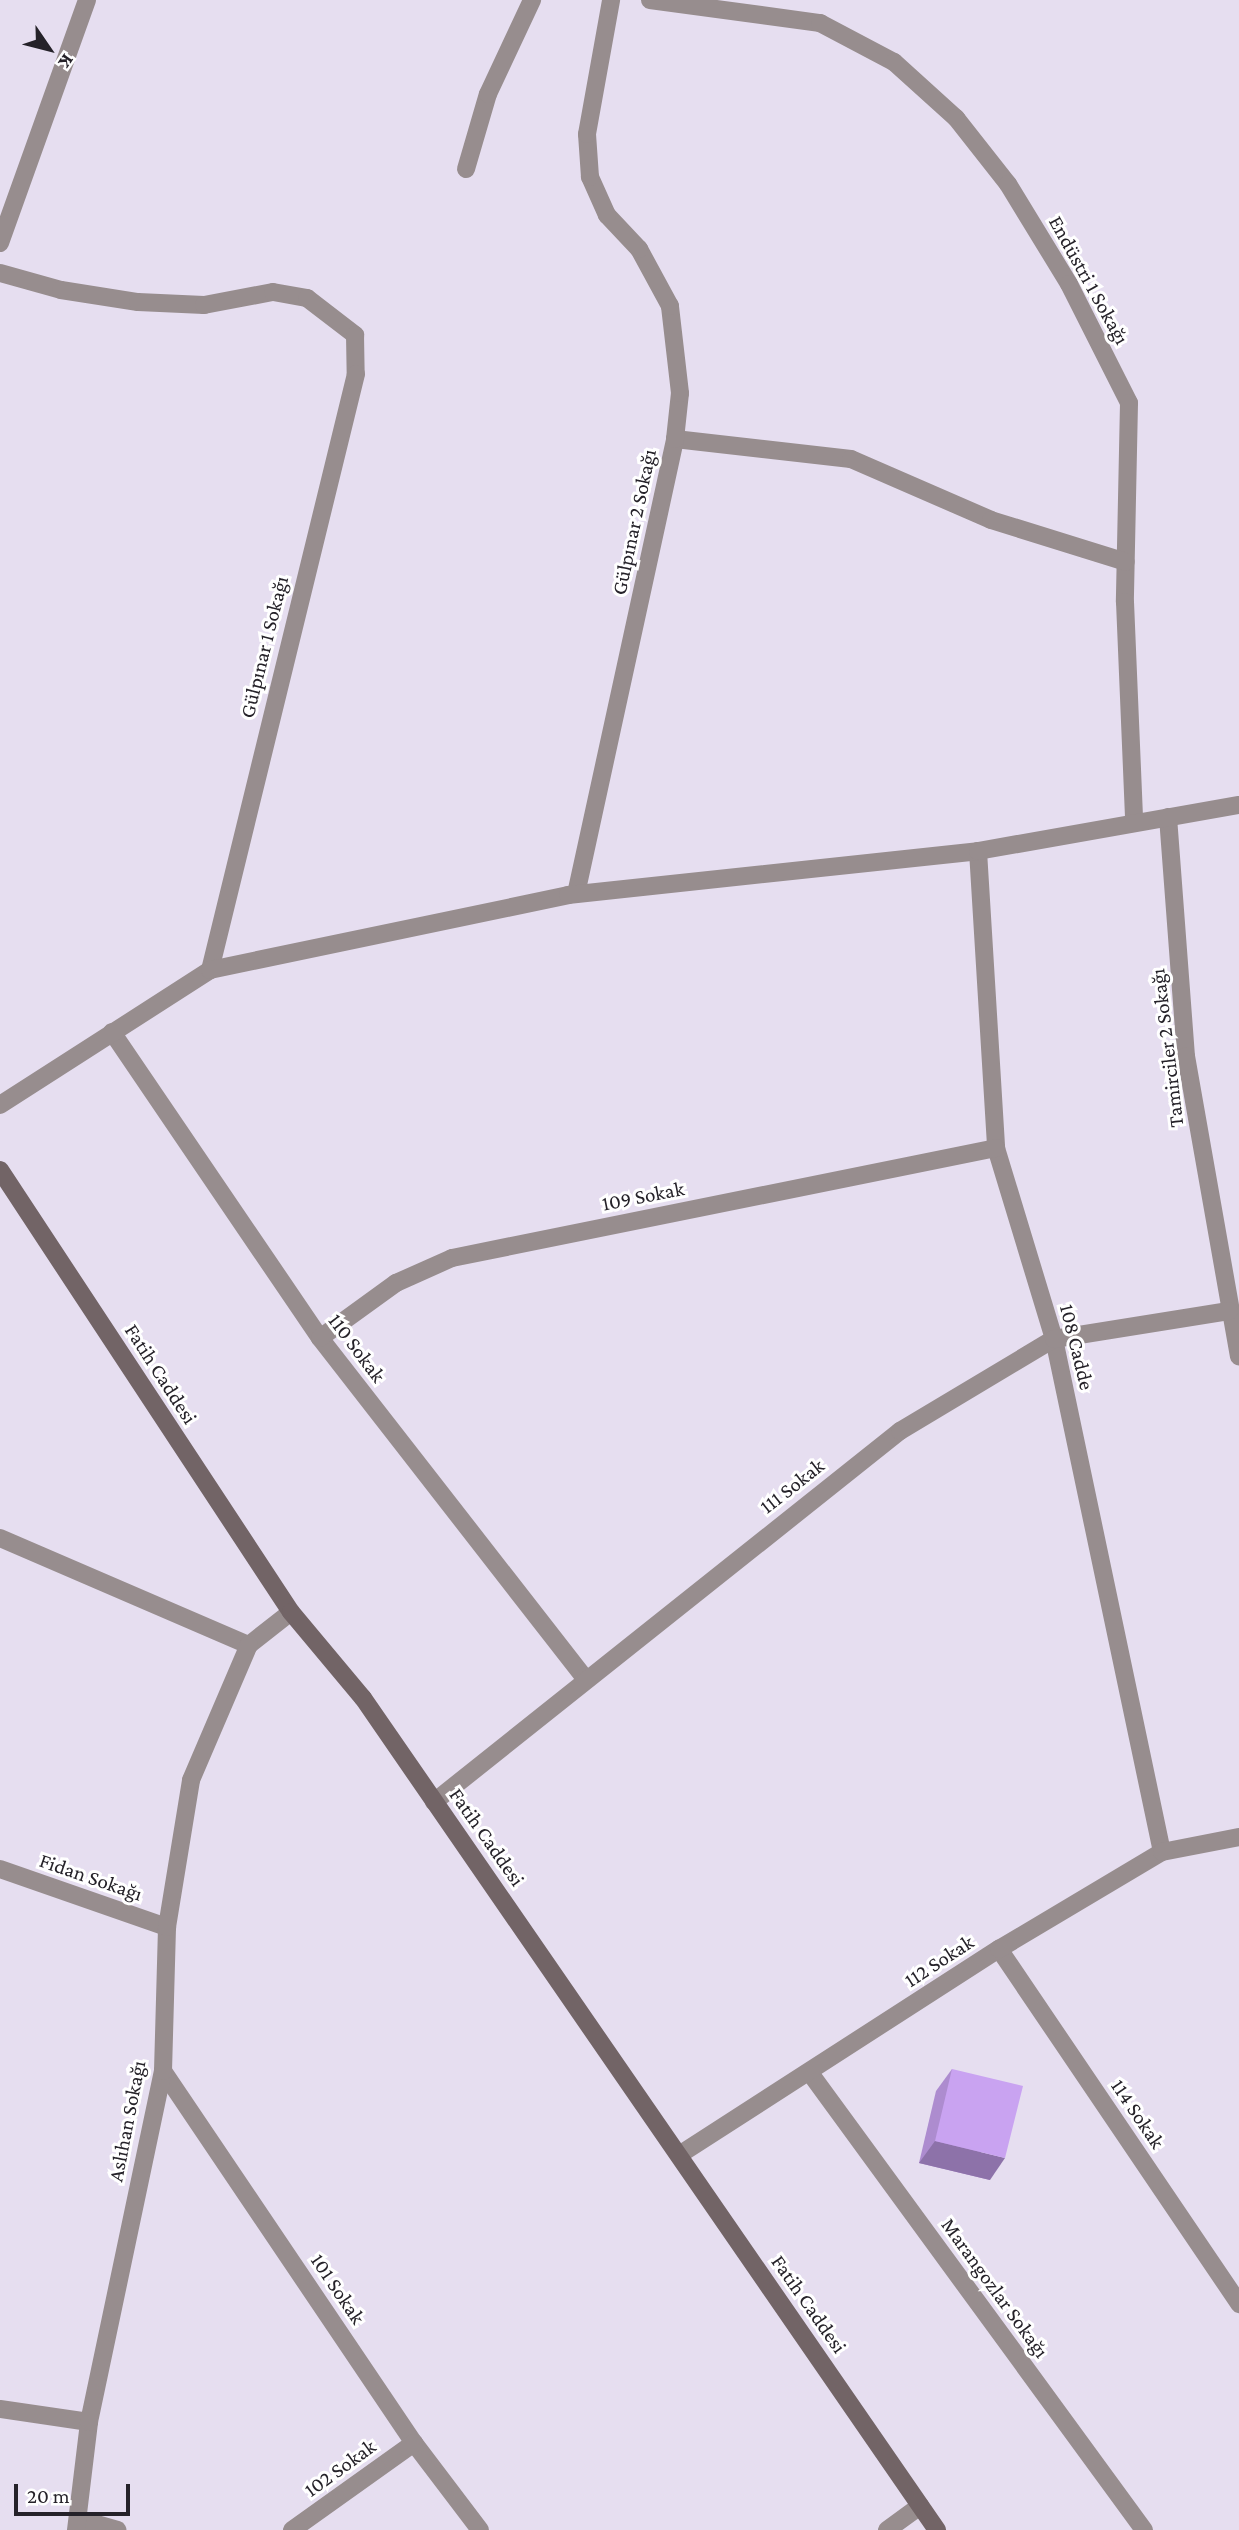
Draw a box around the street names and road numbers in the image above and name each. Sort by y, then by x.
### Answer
street label: Endüstri 1 Sokağı [1043,211,1135,349]
street label: Gülpınar 2 Sokağı [606,447,662,597]
street label: Gülpınar 1 Sokağı [234,573,294,721]
street label: Tamirciler 2 Sokağı [1145,967,1189,1129]
street label: 109 Sokak [600,1176,686,1216]
street label: 108 Cadde [1054,1302,1100,1392]
street label: 110 Sokak [323,1309,391,1387]
street label: Fatih Caddesi [119,1319,203,1429]
street label: 111 Sokak [755,1453,829,1519]
street label: Fatih Caddesi [444,1783,530,1891]
street label: Fidan Sokağı [36,1848,146,1906]
street label: 112 Sokak [900,1929,978,1993]
street label: Aslıhan Sokağı [103,2058,151,2184]
street label: 114 Sokak [1106,2074,1170,2154]
street label: Marangozlar Sokağı [936,2213,1054,2363]
street label: 101 Sokak [305,2249,371,2329]
street label: Fatih Caddesi [766,2250,852,2358]
street label: 102 Sokak [299,2434,381,2502]

